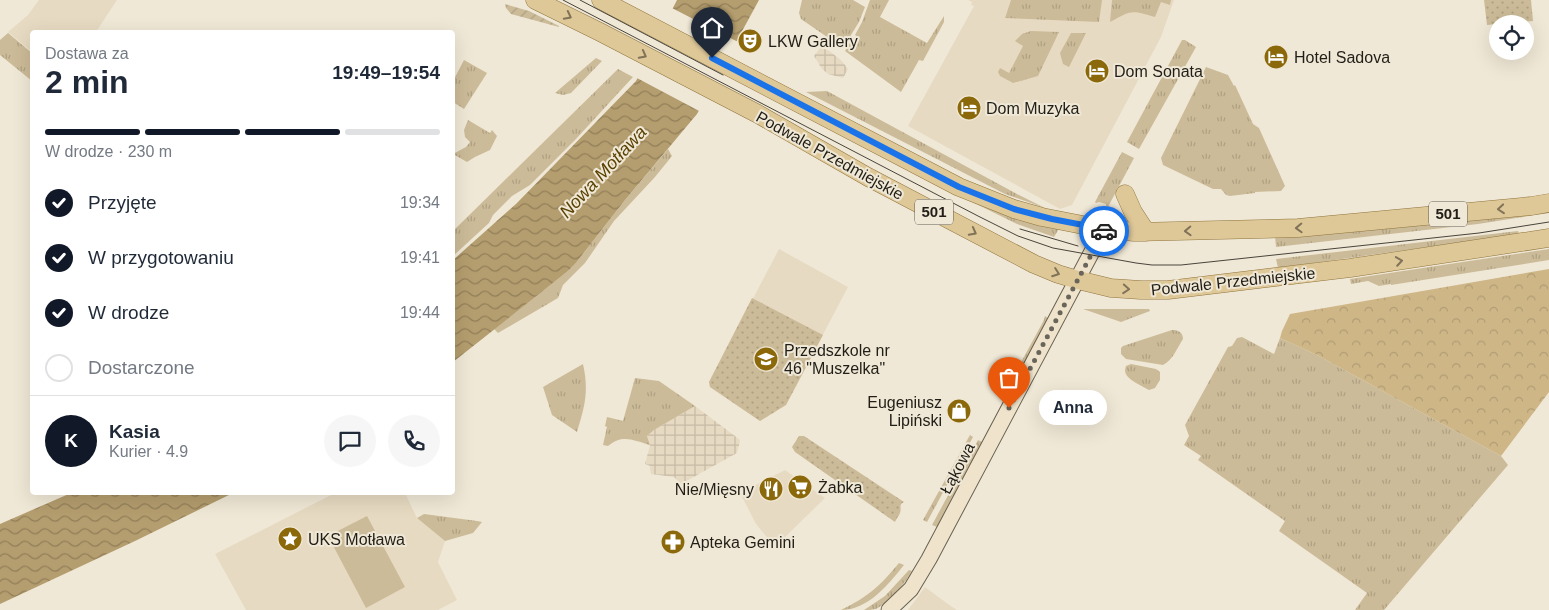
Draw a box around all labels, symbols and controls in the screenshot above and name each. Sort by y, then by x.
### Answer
pin [691,7,733,58]
one-way arrow [562,10,571,20]
icon: home [698,14,726,42]
map controls [1489,15,1534,60]
button: locate [1489,15,1534,60]
theatre icon: LKW Gallery [737,28,763,54]
place label: LKW Gallery [768,33,858,50]
hotel icon: Hotel Sadova [1263,44,1289,70]
text: Dostawa za [45,45,129,62]
one-way arrow [638,49,647,59]
place label: Hotel Sadova [1294,49,1390,66]
hotel icon: Dom Sonata [1084,58,1110,84]
text: 19:49–19:54 [332,62,440,83]
place label: Dom Sonata [1114,63,1203,80]
text: 2 min [45,64,129,100]
hotel icon: Dom Muzyka [956,95,982,121]
place label: Dom Muzyka [986,100,1079,117]
street label: Podwale Przedmiejskie [753,108,906,203]
water label: Nowa Motława [555,122,651,222]
text: W drodze · 230 m [45,143,172,160]
icon: check [45,189,73,217]
text: Przyjęte [88,192,157,213]
text: 19:34 [400,194,440,211]
road number: 501 [915,200,953,224]
road number: 501 [1429,202,1467,226]
one-way arrow [1496,204,1504,215]
courier [1079,206,1129,256]
icon: car [1090,217,1118,245]
one-way arrow [1295,222,1303,233]
one-way arrow [968,226,977,236]
one-way arrow [1184,226,1192,236]
icon: check [45,244,73,272]
text: W przygotowaniu [88,247,234,268]
text: 19:41 [400,249,440,266]
one-way arrow [1394,256,1403,266]
street label: Podwale Przedmiejskie [1150,264,1316,299]
one-way arrow [1051,267,1060,277]
one-way arrow [1122,283,1130,294]
icon: check [45,299,73,327]
text: W drodze [88,302,169,323]
text: 19:44 [400,304,440,321]
place label: Przedszkole nr 46 "Muszelka" [784,342,890,377]
school or university icon: Przedszkole nr 46 "Muszelka" [753,346,779,372]
text: Dostarczone [88,357,195,378]
pin [988,357,1030,408]
icon: bag [995,364,1023,392]
callout: Anna [1039,390,1106,426]
place label: Eugeniusz Lipiński [867,394,942,429]
shop icon: Eugeniusz Lipiński [946,398,972,424]
text: Anna [1053,399,1093,416]
button: chat [324,415,376,467]
button: phone [388,415,440,467]
text: Kasia [109,421,160,442]
text: K [64,430,78,451]
street label: Łąkowa [937,440,978,497]
text: Kurier · 4.9 [109,443,188,460]
supermarket icon: Żabka [787,474,813,500]
restaurant icon: Nie/Mięsny [758,476,784,502]
place label: Żabka [818,478,863,496]
place label: Nie/Mięsny [675,481,754,498]
place icon: UKS Motława [277,526,303,552]
pharmacy icon: Apteka Gemini [660,529,686,555]
place label: UKS Motława [308,531,405,548]
place label: Apteka Gemini [690,534,795,551]

